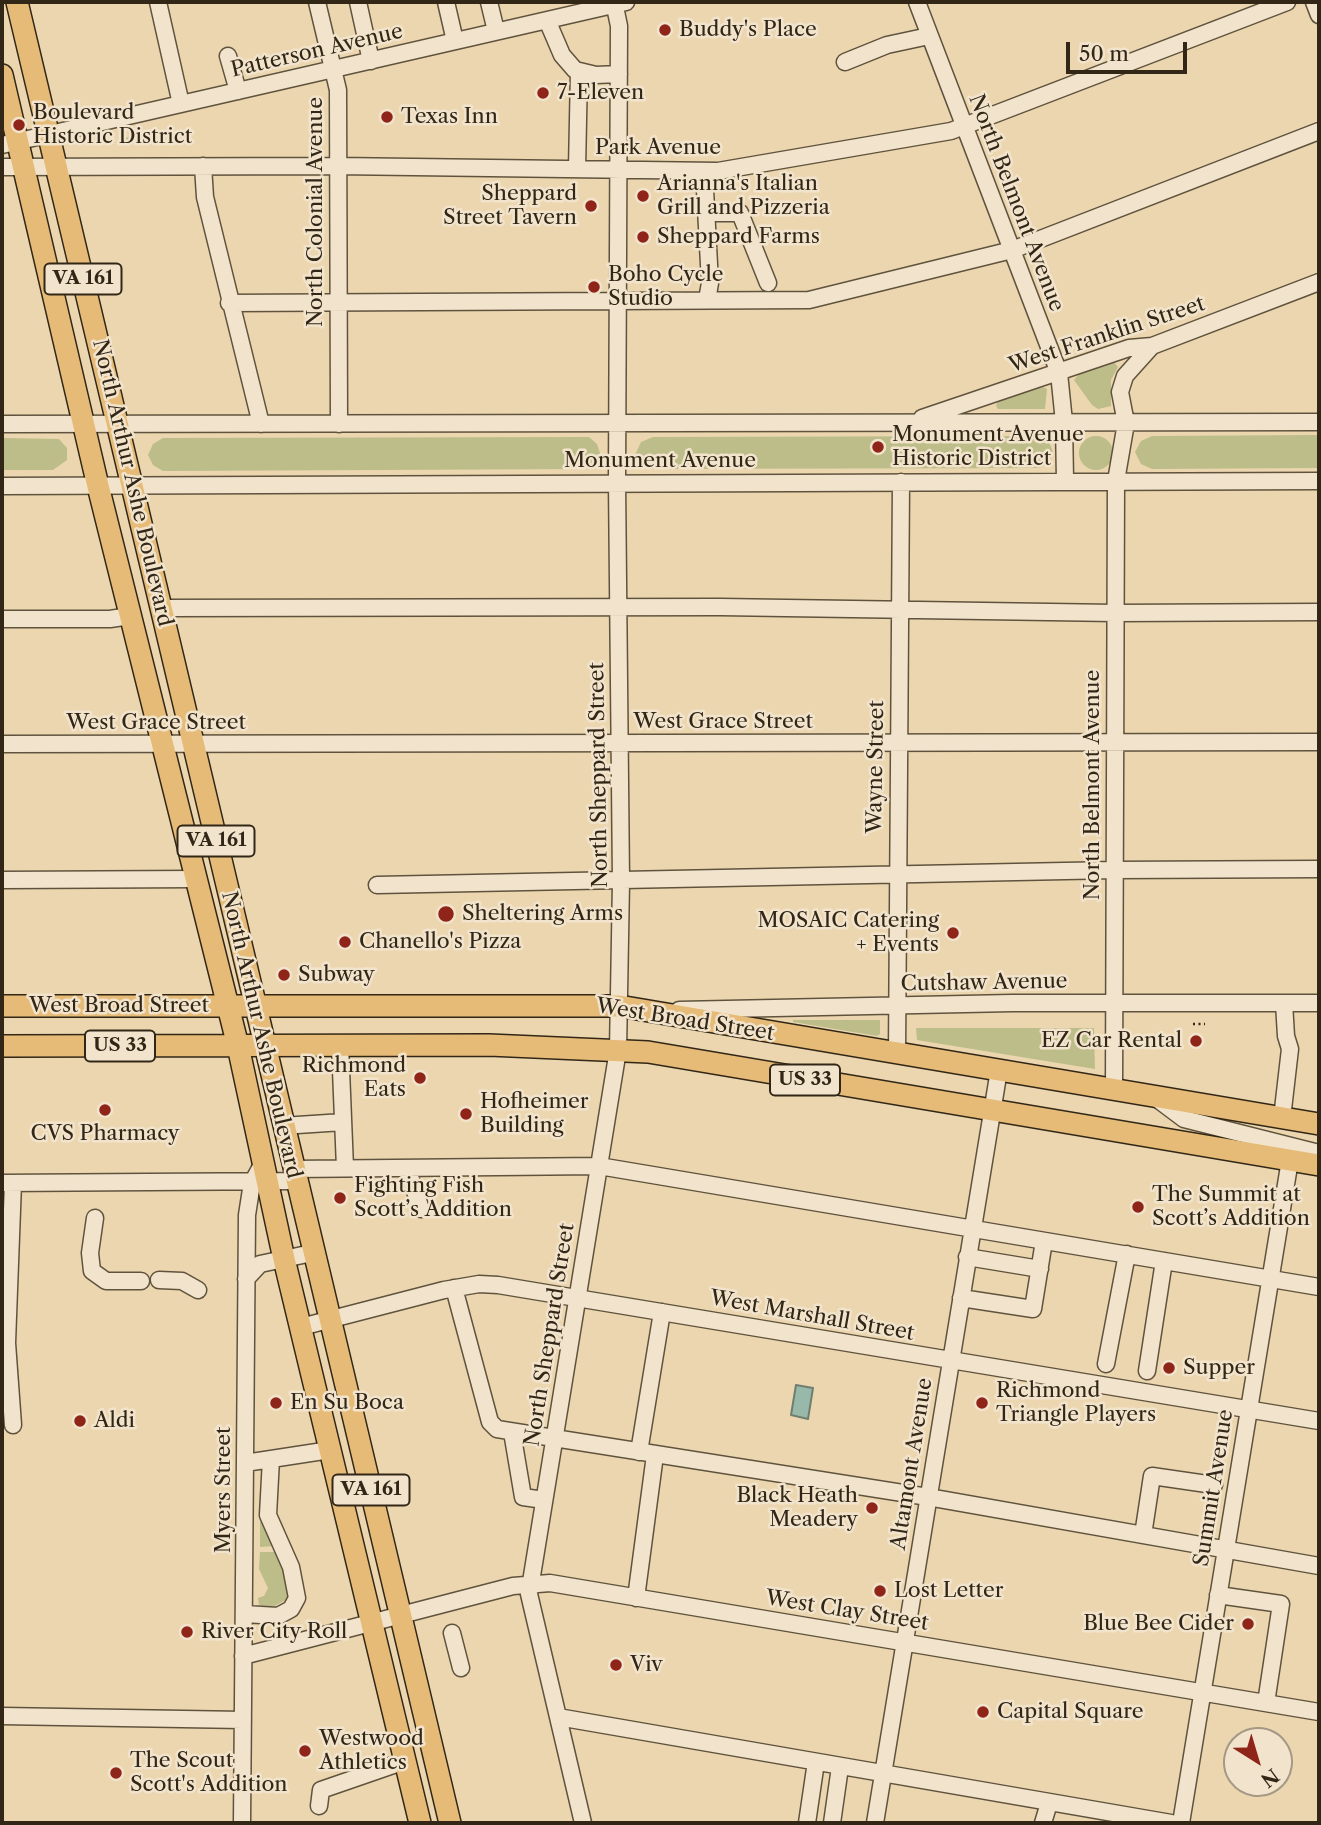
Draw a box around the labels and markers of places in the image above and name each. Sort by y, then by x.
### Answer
place label: Buddy's Place [679,17,817,43]
marker: Buddy's Place [657,22,673,38]
place label: 7-Eleven [557,80,644,106]
marker: 7-Eleven [535,85,551,101]
place label: Boulevard Historic District [33,100,192,150]
place label: Texas Inn [401,104,498,130]
marker: Texas Inn [379,109,395,125]
marker: Boulevard Historic District [11,117,27,133]
place label: Arianna's Italian Grill and Pizzeria [657,171,830,221]
place label: Sheppard Street Tavern [443,181,577,231]
marker: Arianna's Italian Grill and Pizzeria [635,188,651,204]
marker: Sheppard Street Tavern [583,198,599,214]
place label: Sheppard Farms [657,224,820,250]
marker: Sheppard Farms [635,229,651,245]
place label: Boho Cycle Studio [608,262,723,312]
marker: Boho Cycle Studio [586,279,602,295]
place label: Monument Avenue Historic District [892,422,1084,472]
marker: Monument Avenue Historic District [870,439,886,455]
place label: Sheltering Arms [462,901,623,927]
marker: Sheltering Arms [436,904,456,924]
place label: MOSAIC Catering + Events [757,908,939,958]
marker: MOSAIC Catering + Events [945,925,961,941]
place label: Chanello's Pizza [359,929,521,955]
marker: Chanello's Pizza [337,934,353,950]
place label: Subway [298,962,375,988]
marker: Subway [276,967,292,983]
place label: EZ Car Rental [1041,1028,1182,1054]
marker: EZ Car Rental [1188,1033,1204,1049]
place label: Richmond Eats [302,1053,406,1103]
marker: Richmond Eats [412,1070,428,1086]
place label: Hofheimer Building [480,1089,589,1139]
marker: CVS Pharmacy [97,1102,113,1118]
marker: Hofheimer Building [458,1106,474,1122]
place label: CVS Pharmacy [30,1121,180,1147]
place label: Fighting Fish Scott’s Addition [354,1173,512,1223]
place label: The Summit at Scott’s Addition [1152,1182,1310,1232]
marker: Fighting Fish Scott’s Addition [332,1190,348,1206]
marker: The Summit at Scott’s Addition [1130,1199,1146,1215]
place label: Supper [1183,1355,1255,1381]
marker: Supper [1161,1360,1177,1376]
place label: Richmond Triangle Players [996,1378,1156,1428]
place label: En Su Boca [290,1390,404,1416]
marker: En Su Boca [268,1395,284,1411]
marker: Richmond Triangle Players [974,1395,990,1411]
place label: Aldi [94,1408,135,1434]
marker: Aldi [72,1413,88,1429]
place label: Black Heath Meadery [736,1483,858,1533]
marker: Black Heath Meadery [864,1500,880,1516]
place label: Lost Letter [894,1578,1004,1604]
marker: Lost Letter [872,1583,888,1599]
place label: Blue Bee Cider [1083,1611,1234,1637]
marker: Blue Bee Cider [1240,1616,1256,1632]
place label: River City Roll [201,1619,347,1645]
marker: River City Roll [179,1624,195,1640]
place label: Viv [630,1652,663,1678]
marker: Viv [608,1657,624,1673]
place label: Capital Square [997,1699,1144,1725]
marker: Capital Square [975,1704,991,1720]
place label: Westwood Athletics [319,1726,424,1776]
marker: Westwood Athletics [297,1743,313,1759]
place label: The Scout Scott's Addition [130,1748,287,1798]
marker: The Scout Scott's Addition [108,1765,124,1781]

